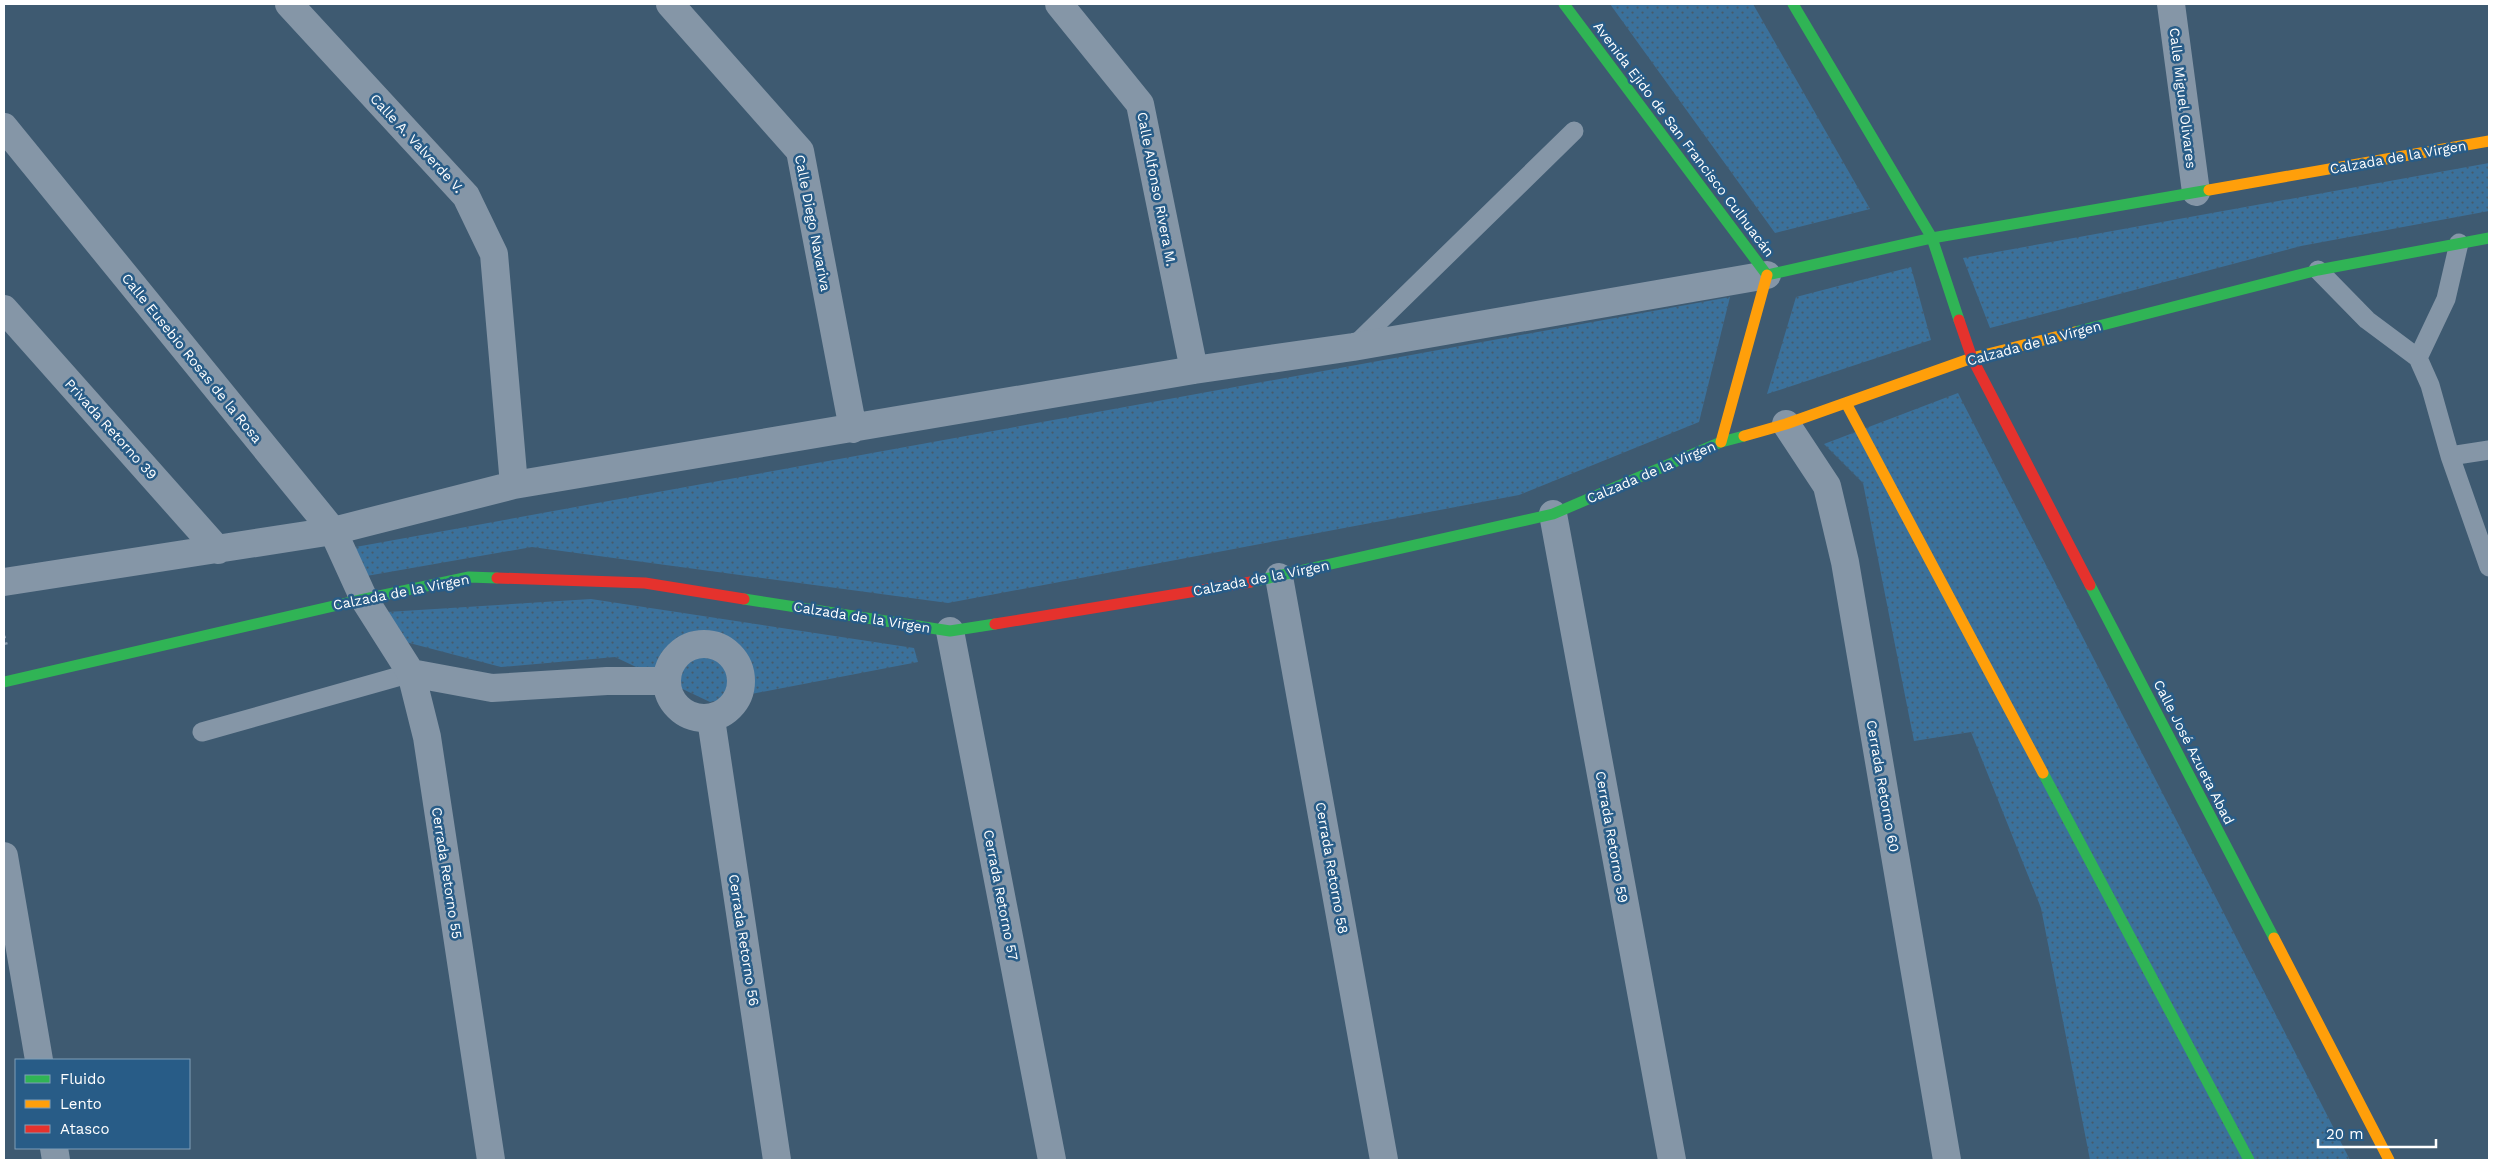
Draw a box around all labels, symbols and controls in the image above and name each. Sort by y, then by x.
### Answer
street label: Avenida Ejido de San Francisco Culhuacán [1590,18,1778,260]
street label: Calle Miguel Olivares [2166,27,2200,169]
street label: Calle A. Valverde V. [367,90,467,196]
street label: Calle Alfonso Rivera M. [1134,111,1180,267]
street label: Calzada de la Virgen [2328,137,2468,177]
street label: Calle Diego Navariva [792,153,834,293]
street label: Calle Eusebio Rosas de la Rosa [119,270,265,446]
street label: Calzada de la Virgen [1965,317,2103,369]
street label: Privada Retorno 39 [62,375,160,483]
street label: Calzada de la Virgen [1584,438,1718,506]
street label: Calzada de la Virgen [1191,557,1331,599]
street label: Calzada de la Virgen [331,571,471,613]
street label: Calzada de la Virgen [792,598,932,636]
street label: Calle José Azueta Abad [2151,677,2237,827]
street label: Cerrada Retorno 60 [1863,719,1903,853]
street label: Cerrada Retorno 59 [1593,770,1631,904]
street label: Cerrada Retorno 58 [1313,801,1351,935]
street label: Cerrada Retorno 55 [429,806,465,940]
street label: Cerrada Retorno 57 [980,828,1022,962]
street label: Cerrada Retorno 56 [726,873,762,1007]
legend [15,1059,190,1149]
text: Fluido [60,1070,105,1088]
text: Lento [60,1095,102,1113]
scale bar [2318,1116,2436,1148]
text: Atasco [60,1120,109,1138]
text: 20 m [2326,1125,2364,1143]

